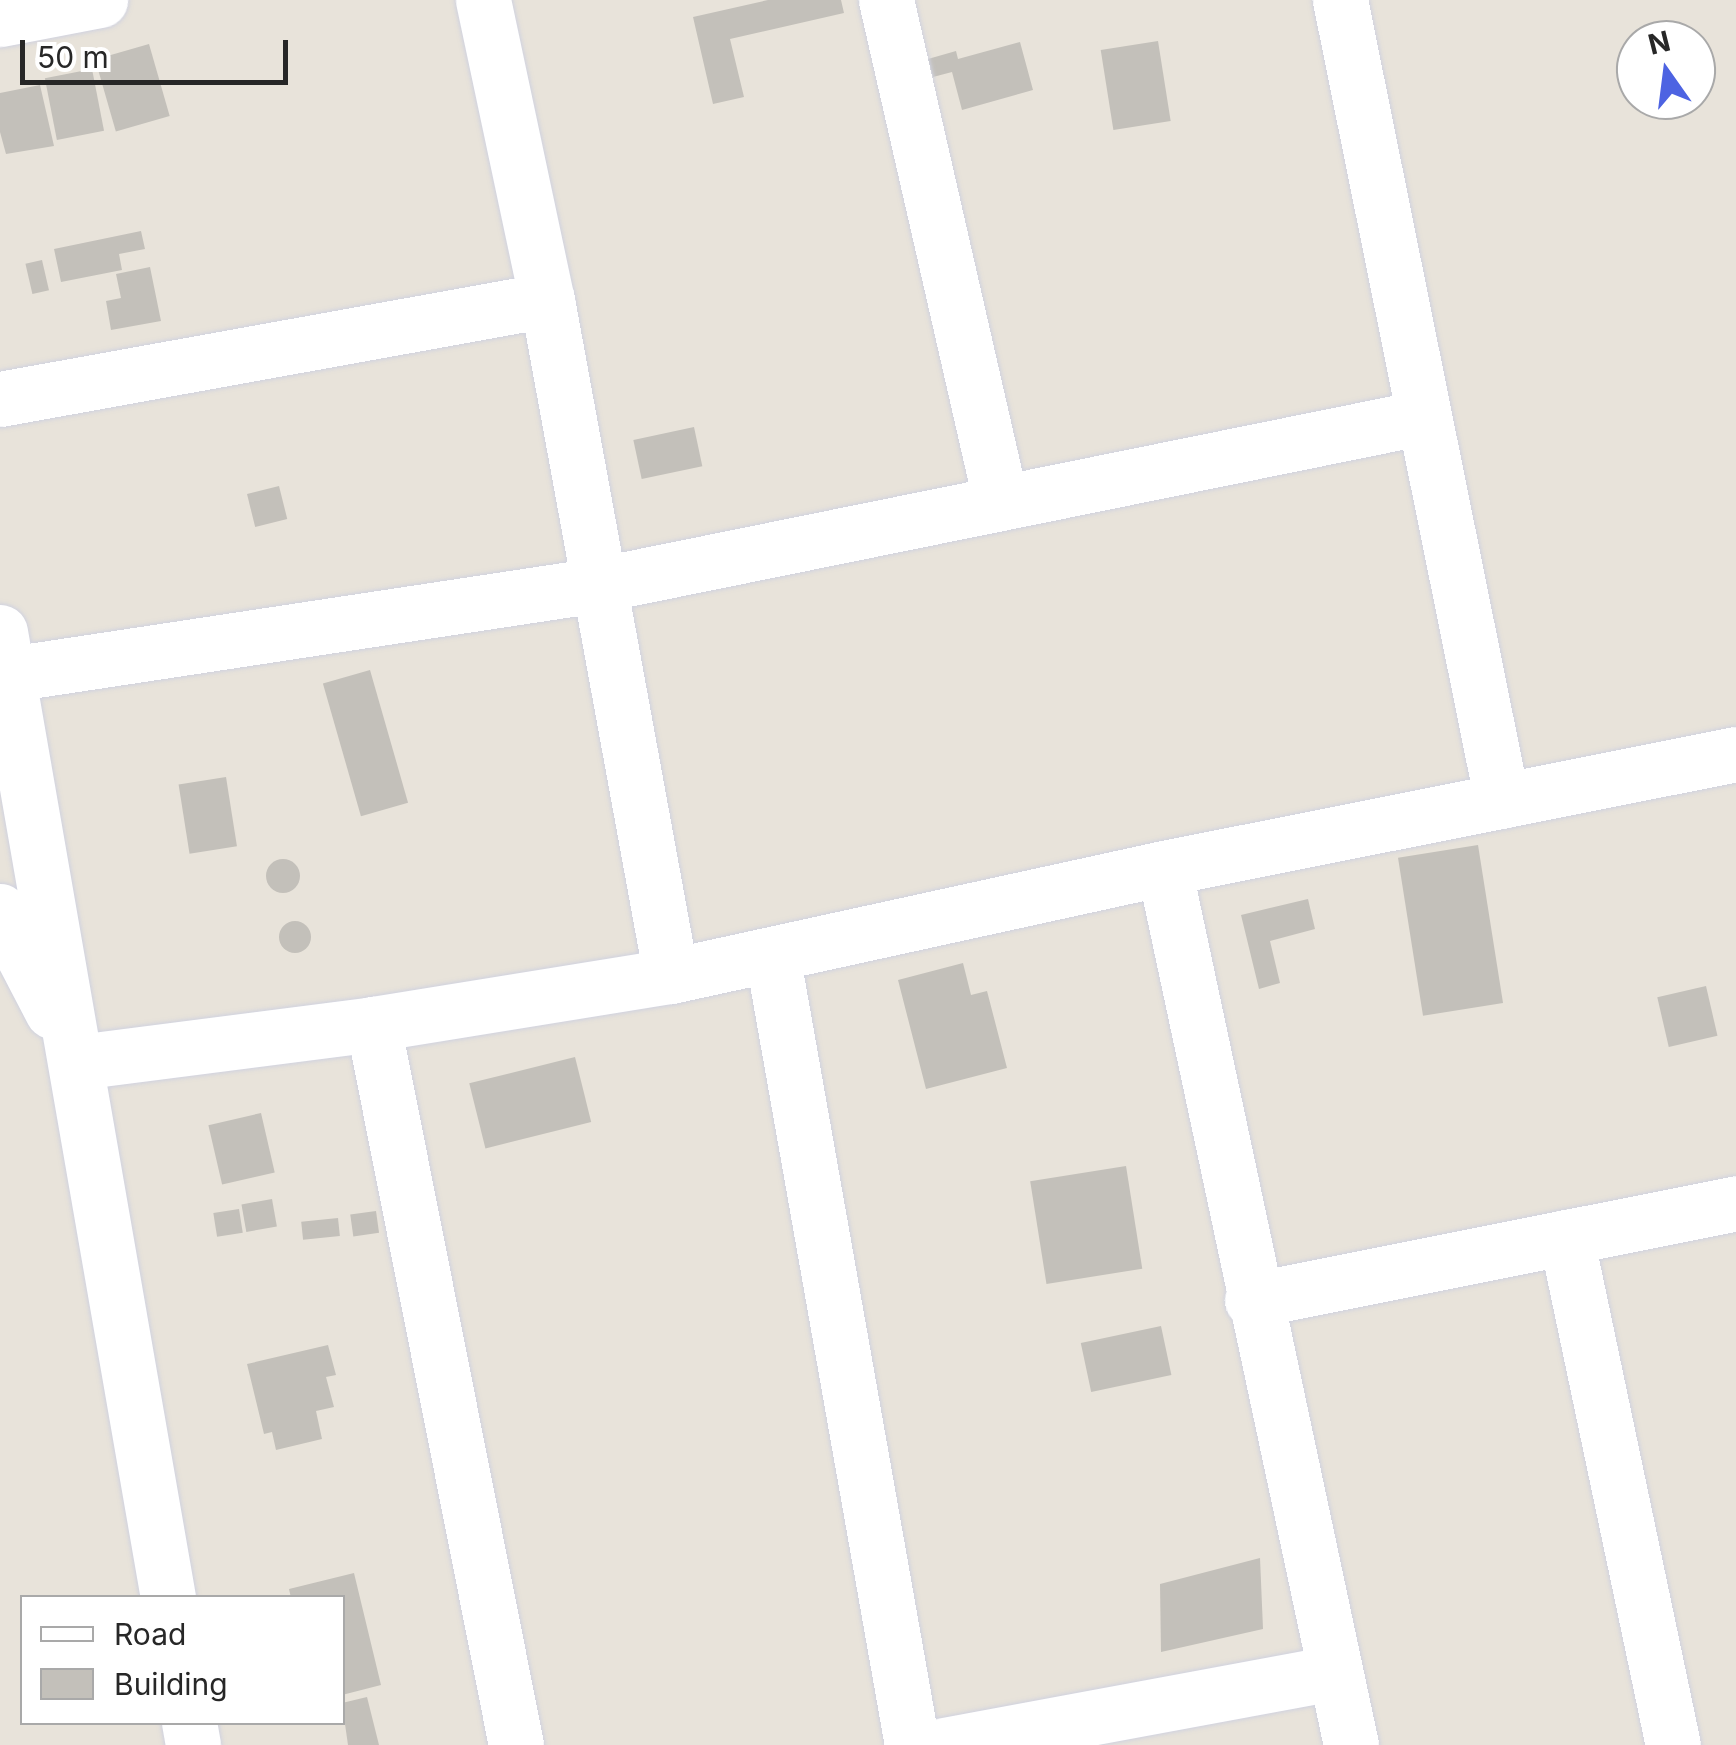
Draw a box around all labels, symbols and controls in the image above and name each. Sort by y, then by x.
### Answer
scale bar [25,20,292,82]
north arrow [1616,20,1716,120]
text: N [1645,24,1674,62]
text: 50 m [37,39,109,75]
legend [20,1595,345,1725]
text: Road [114,1616,186,1652]
text: Building [114,1666,228,1702]

